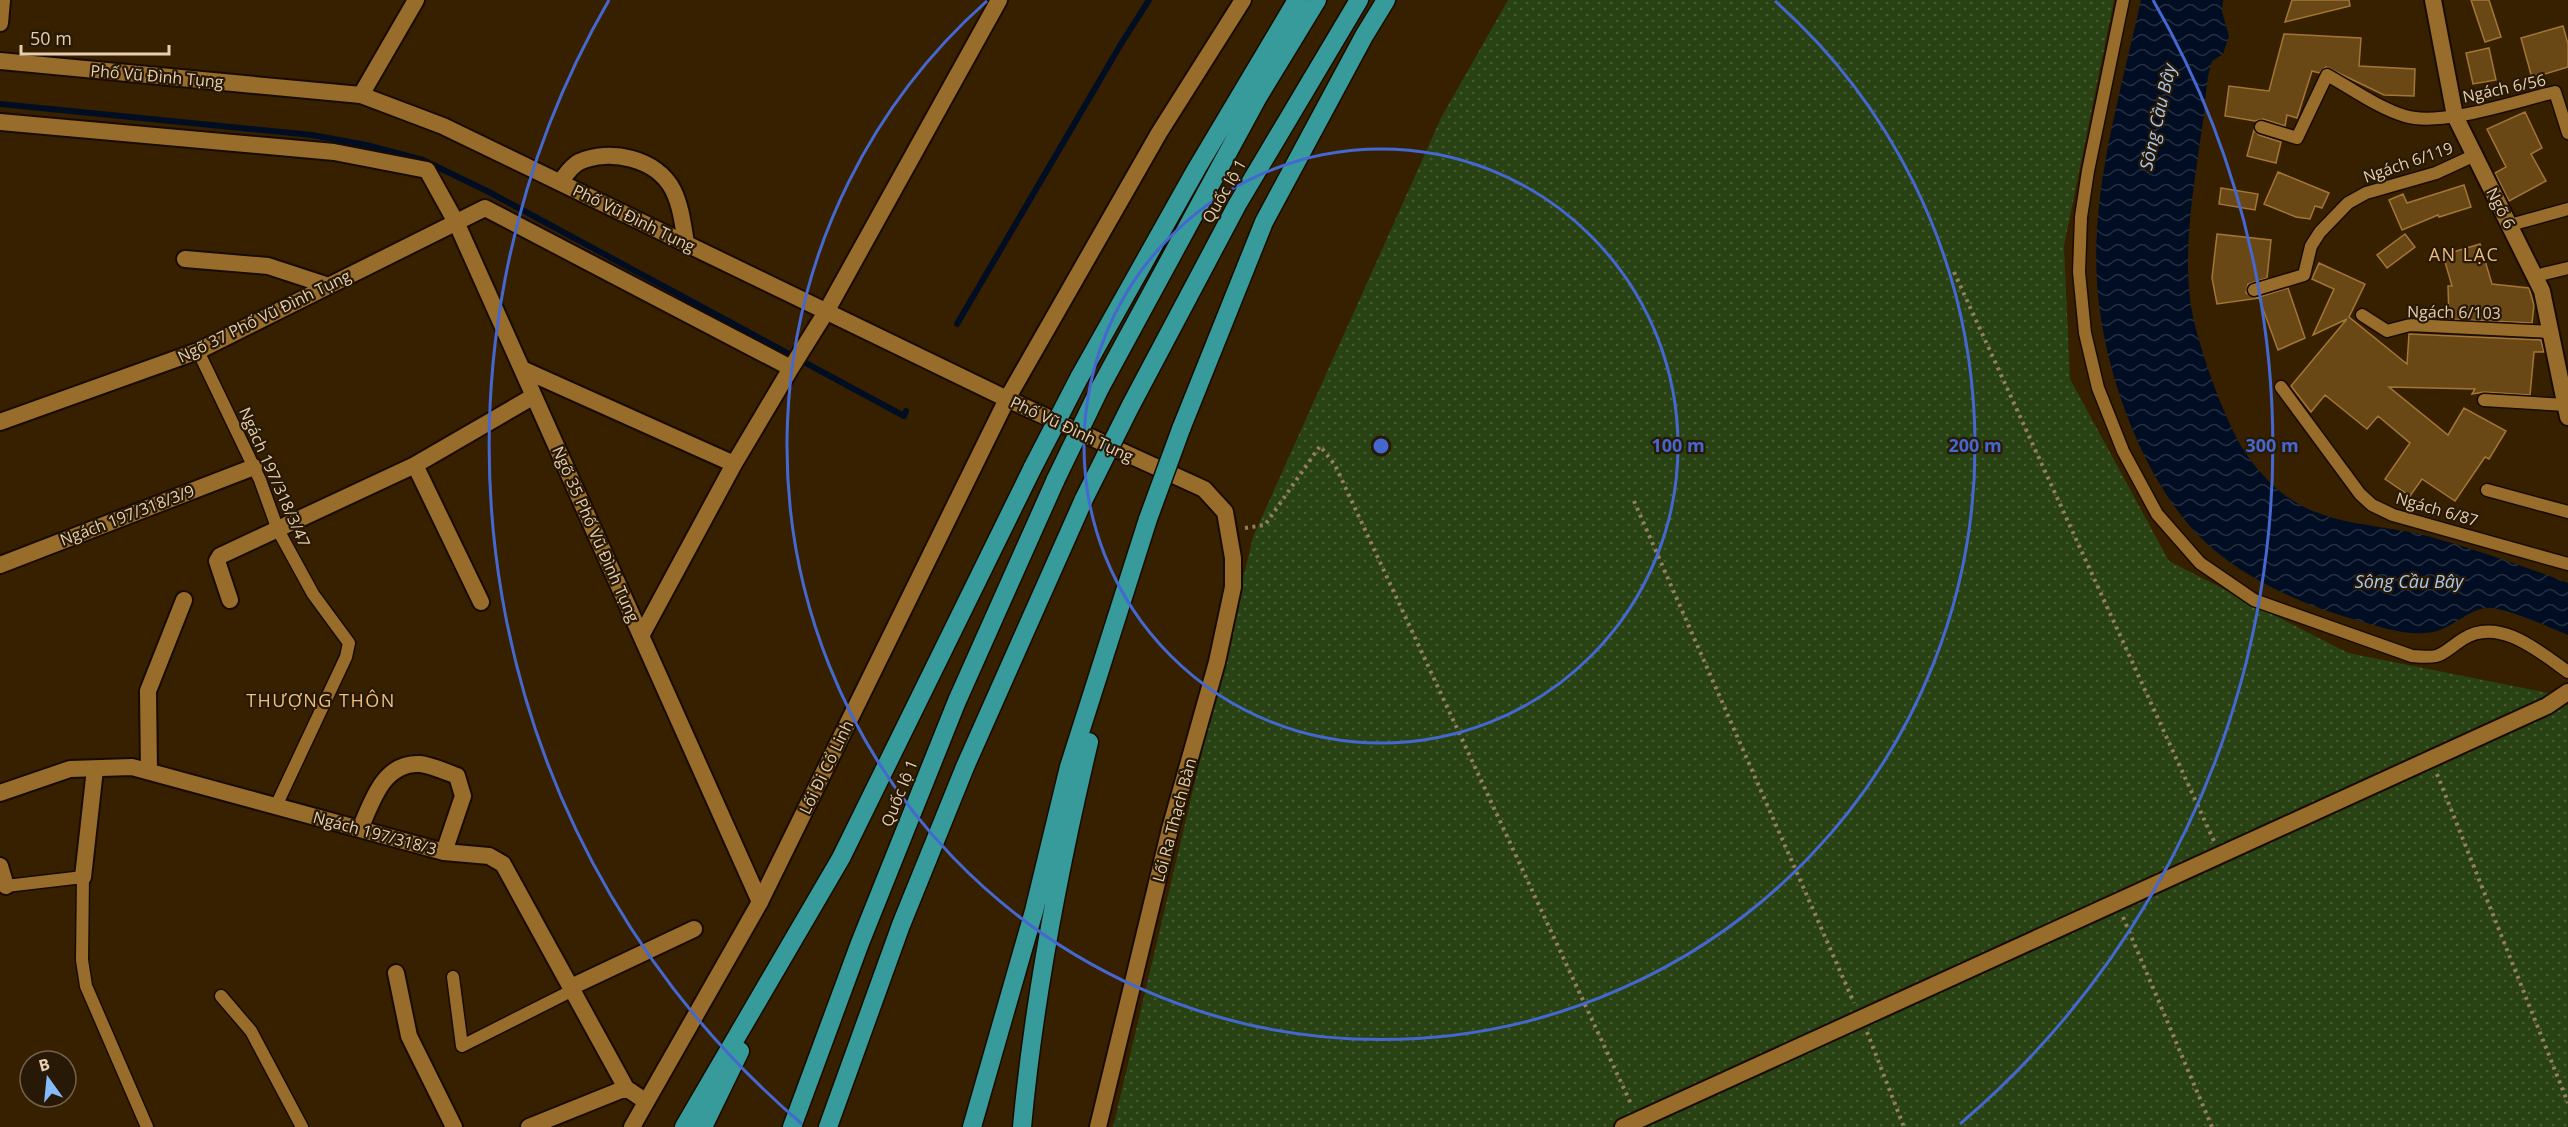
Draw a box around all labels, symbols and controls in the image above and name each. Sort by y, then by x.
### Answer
scale bar [21,18,170,56]
text: 50 m [30,26,72,50]
street label: Phố Vũ Đình Tụng [90,59,225,93]
water label: Sông Cầu Bây [2133,59,2181,172]
street label: Ngách 6/56 [2460,68,2548,108]
street label: Ngách 6/119 [2360,136,2456,188]
street label: Quốc lộ 1 [1197,155,1251,227]
street label: Phố Vũ Đình Tụng [569,179,699,257]
street label: Ngõ 6 [2481,184,2521,232]
district label: AN LẠC [2429,242,2499,266]
street label: Ngõ 37 Phố Vũ Đình Tụng [174,264,355,368]
street label: Ngách 6/103 [2407,300,2501,324]
street label: Phố Vũ Đình Tụng [1007,391,1137,467]
street label: Ngách 197/318/3/47 [234,403,316,551]
text: 100 m [1651,433,1705,457]
text: 200 m [1948,433,2002,457]
text: 300 m [2245,433,2299,457]
centre of rings [1371,436,1391,456]
street label: Ngõ 35 Phố Vũ Đình Tụng [547,443,645,626]
street label: Ngách 197/318/3/9 [57,479,197,551]
street label: Ngách 6/87 [2393,487,2481,531]
water label: Sông Cầu Bây [2355,569,2465,593]
district label: THƯỢNG THÔN [246,688,396,712]
street label: Lối Đi Cổ Linh [794,716,858,818]
street label: Quốc lộ 1 [876,756,922,830]
street label: Lối Ra Thạch Bàn [1147,756,1201,884]
street label: Ngách 197/318/3 [311,806,439,860]
north arrow [18,1049,78,1109]
text: B [36,1052,52,1077]

